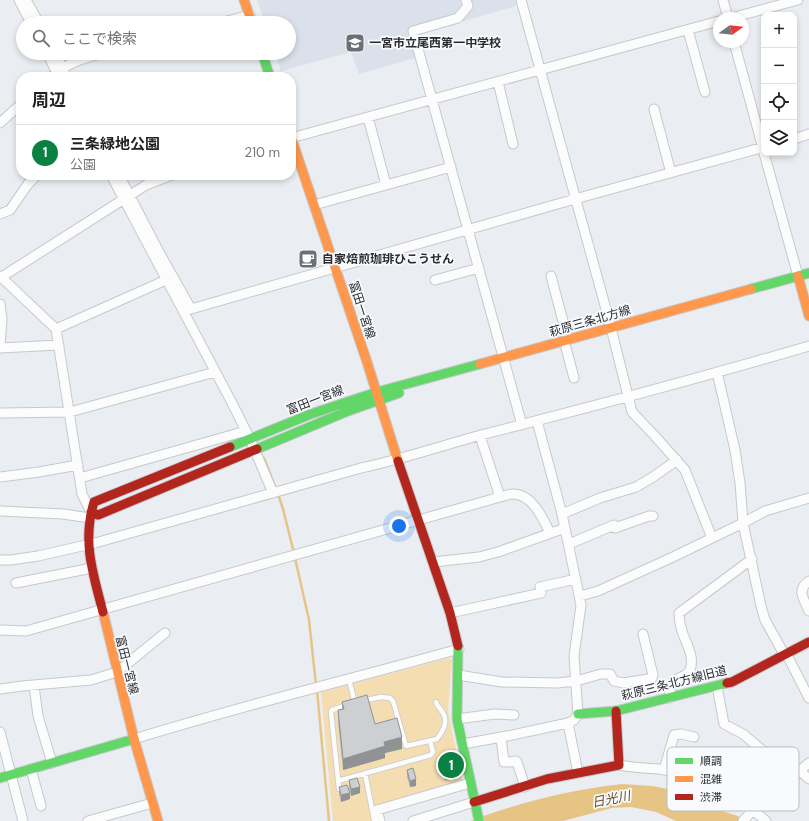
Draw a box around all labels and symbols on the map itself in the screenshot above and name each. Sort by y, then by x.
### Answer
north arrow [713,12,749,48]
school or university icon: 一宮市立尾西第一中学校 [344,32,366,54]
place label: 一宮市立尾西第一中学校 [369,35,501,51]
cafe icon: 自家焙煎珈琲ひこうせん [297,248,319,270]
place label: 自家焙煎珈琲ひこうせん [322,251,454,267]
street label: 冨田一宮線 [345,279,379,341]
street label: 萩原三条北方線 [547,302,633,340]
street label: 富田一宮線 [284,382,346,418]
your location [389,516,409,536]
street label: 富田一宮線 [112,634,142,696]
street label: 萩原三条北方線旧道 [620,662,728,704]
legend [667,747,799,811]
pin: 1 [438,750,464,780]
text: 順調 [700,754,722,768]
text: 混雑 [700,772,722,786]
water label: 日光川 [590,787,634,811]
text: 渋滞 [700,790,722,804]

